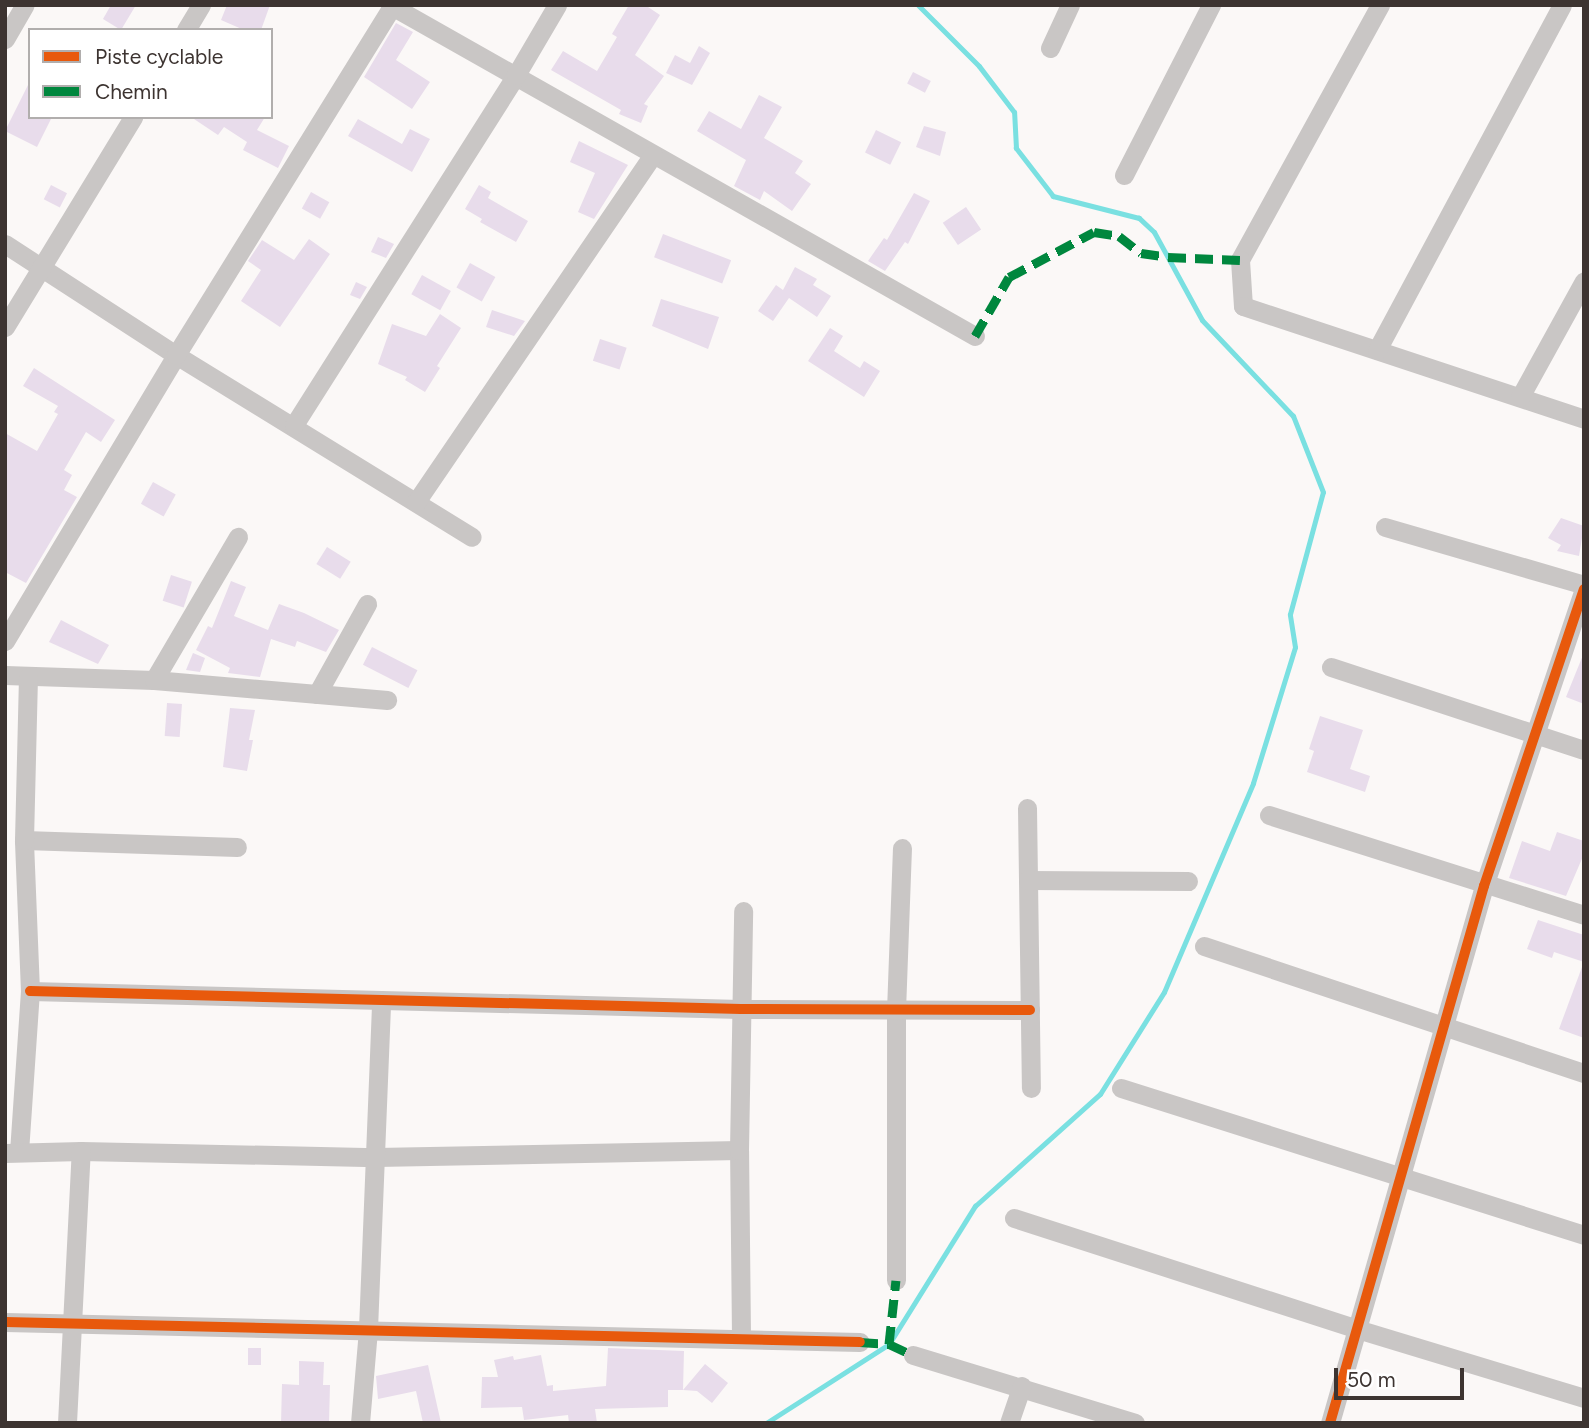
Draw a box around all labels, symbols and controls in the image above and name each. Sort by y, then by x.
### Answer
legend [28,28,273,119]
text: Piste cyclable [95,44,223,69]
text: Chemin [95,79,168,104]
scale bar [1337,1354,1466,1398]
text: 50 m [1347,1367,1396,1392]

